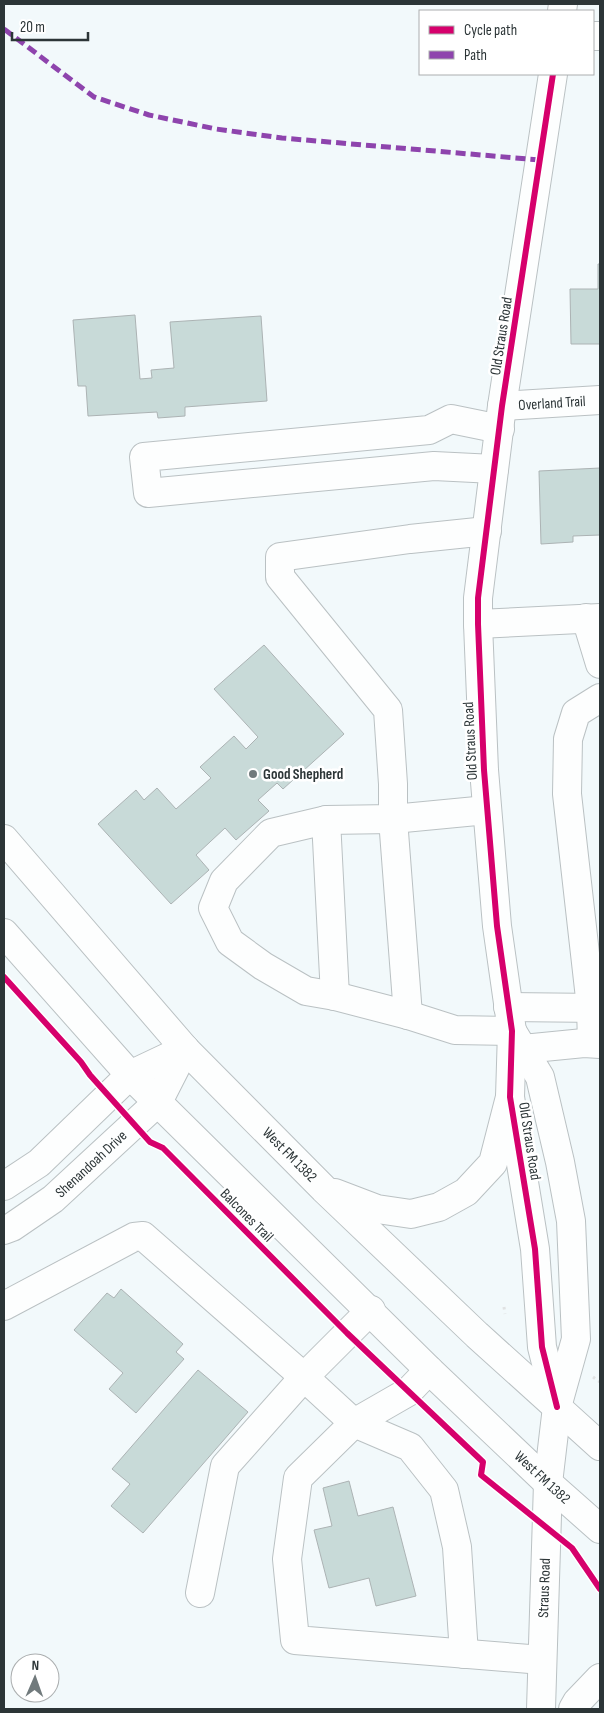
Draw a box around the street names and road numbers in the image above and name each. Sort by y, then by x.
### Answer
street label: Old Straus Road [486,296,517,376]
street label: Overland Trail [518,392,586,415]
street label: Old Straus Road [459,701,482,781]
street label: Old Straus Road [514,1101,545,1181]
street label: West FM 1382 [258,1124,321,1186]
street label: Shenandoah Drive [52,1126,131,1202]
street label: Balcones Trail [216,1185,277,1246]
street label: West FM 1382 [510,1447,574,1508]
street label: Straus Road [534,1558,555,1618]

